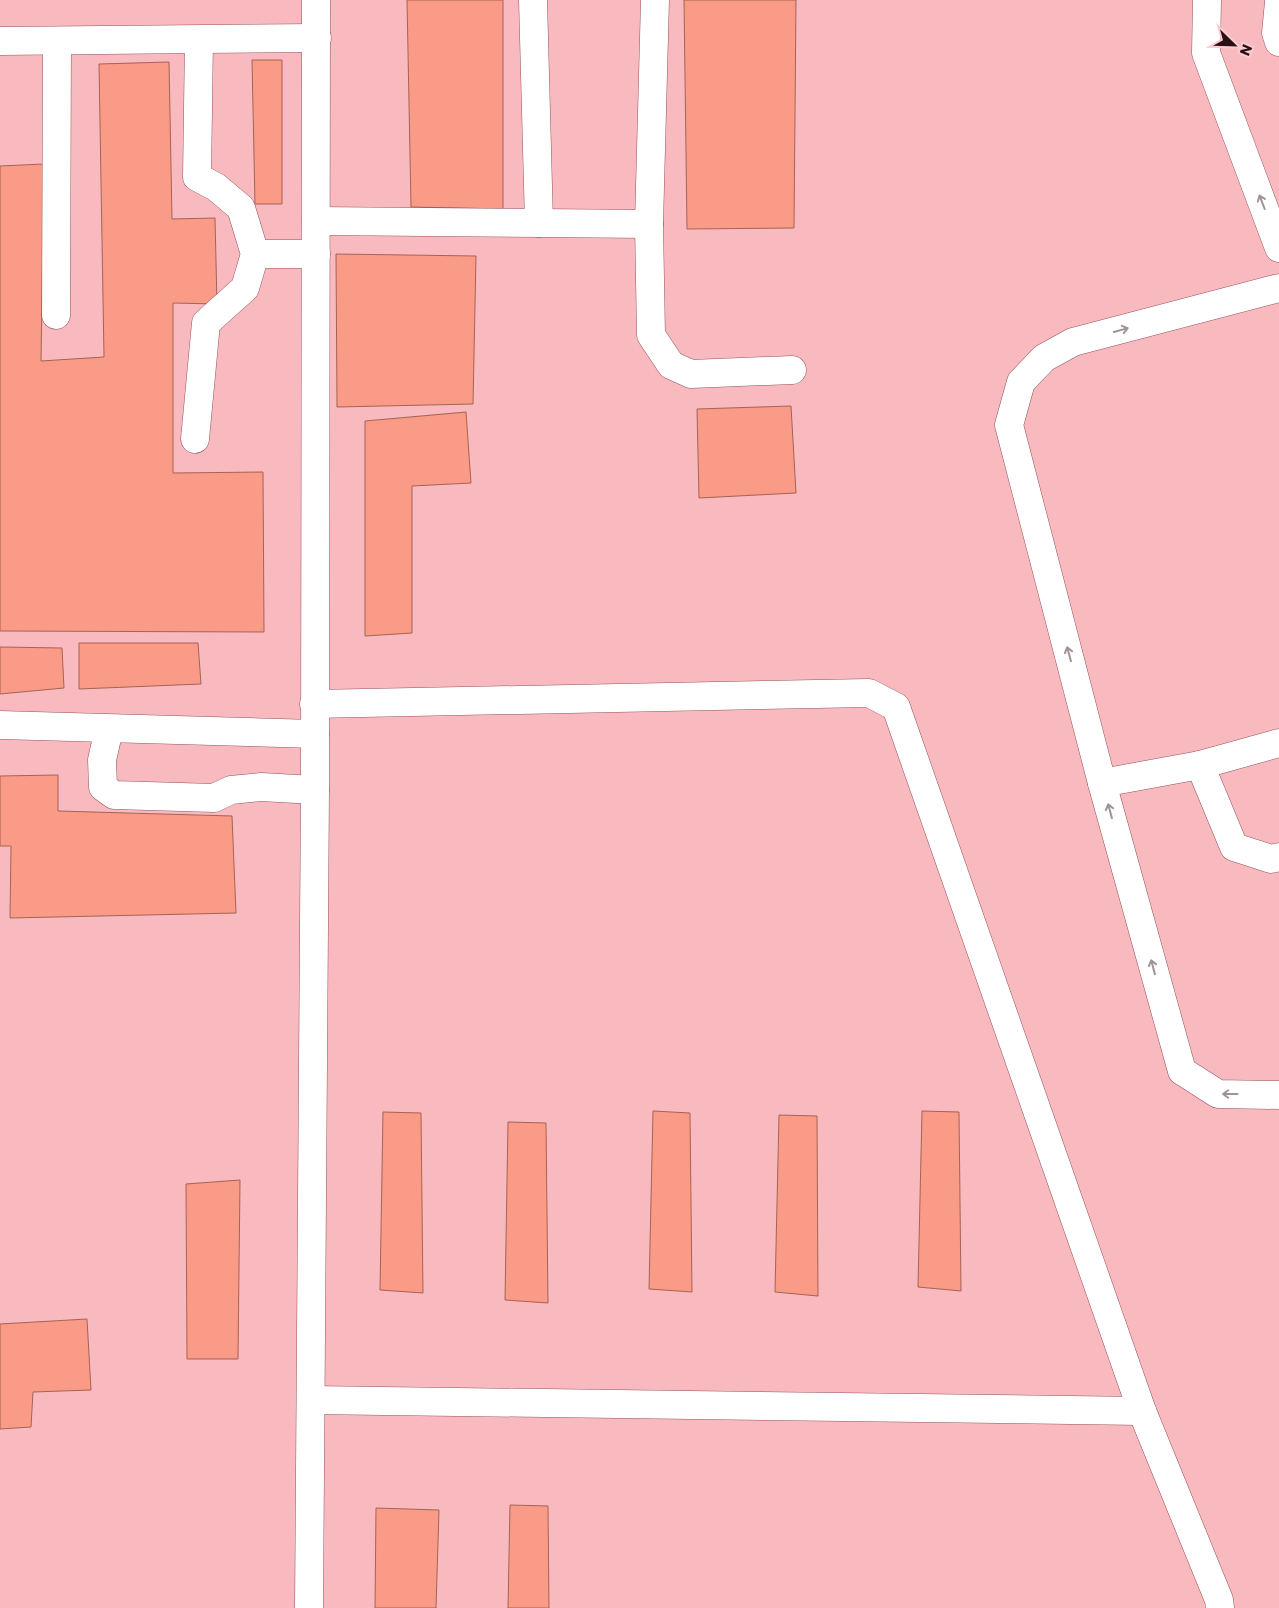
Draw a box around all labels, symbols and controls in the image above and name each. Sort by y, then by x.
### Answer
north arrow [1209,20,1259,70]
text: N [1235,41,1257,59]
one-way arrow [1257,195,1266,210]
one-way arrow [1112,324,1128,334]
one-way arrow [1063,646,1073,662]
one-way arrow [1105,803,1114,819]
one-way arrow [1148,960,1158,976]
one-way arrow [1223,1089,1239,1099]

